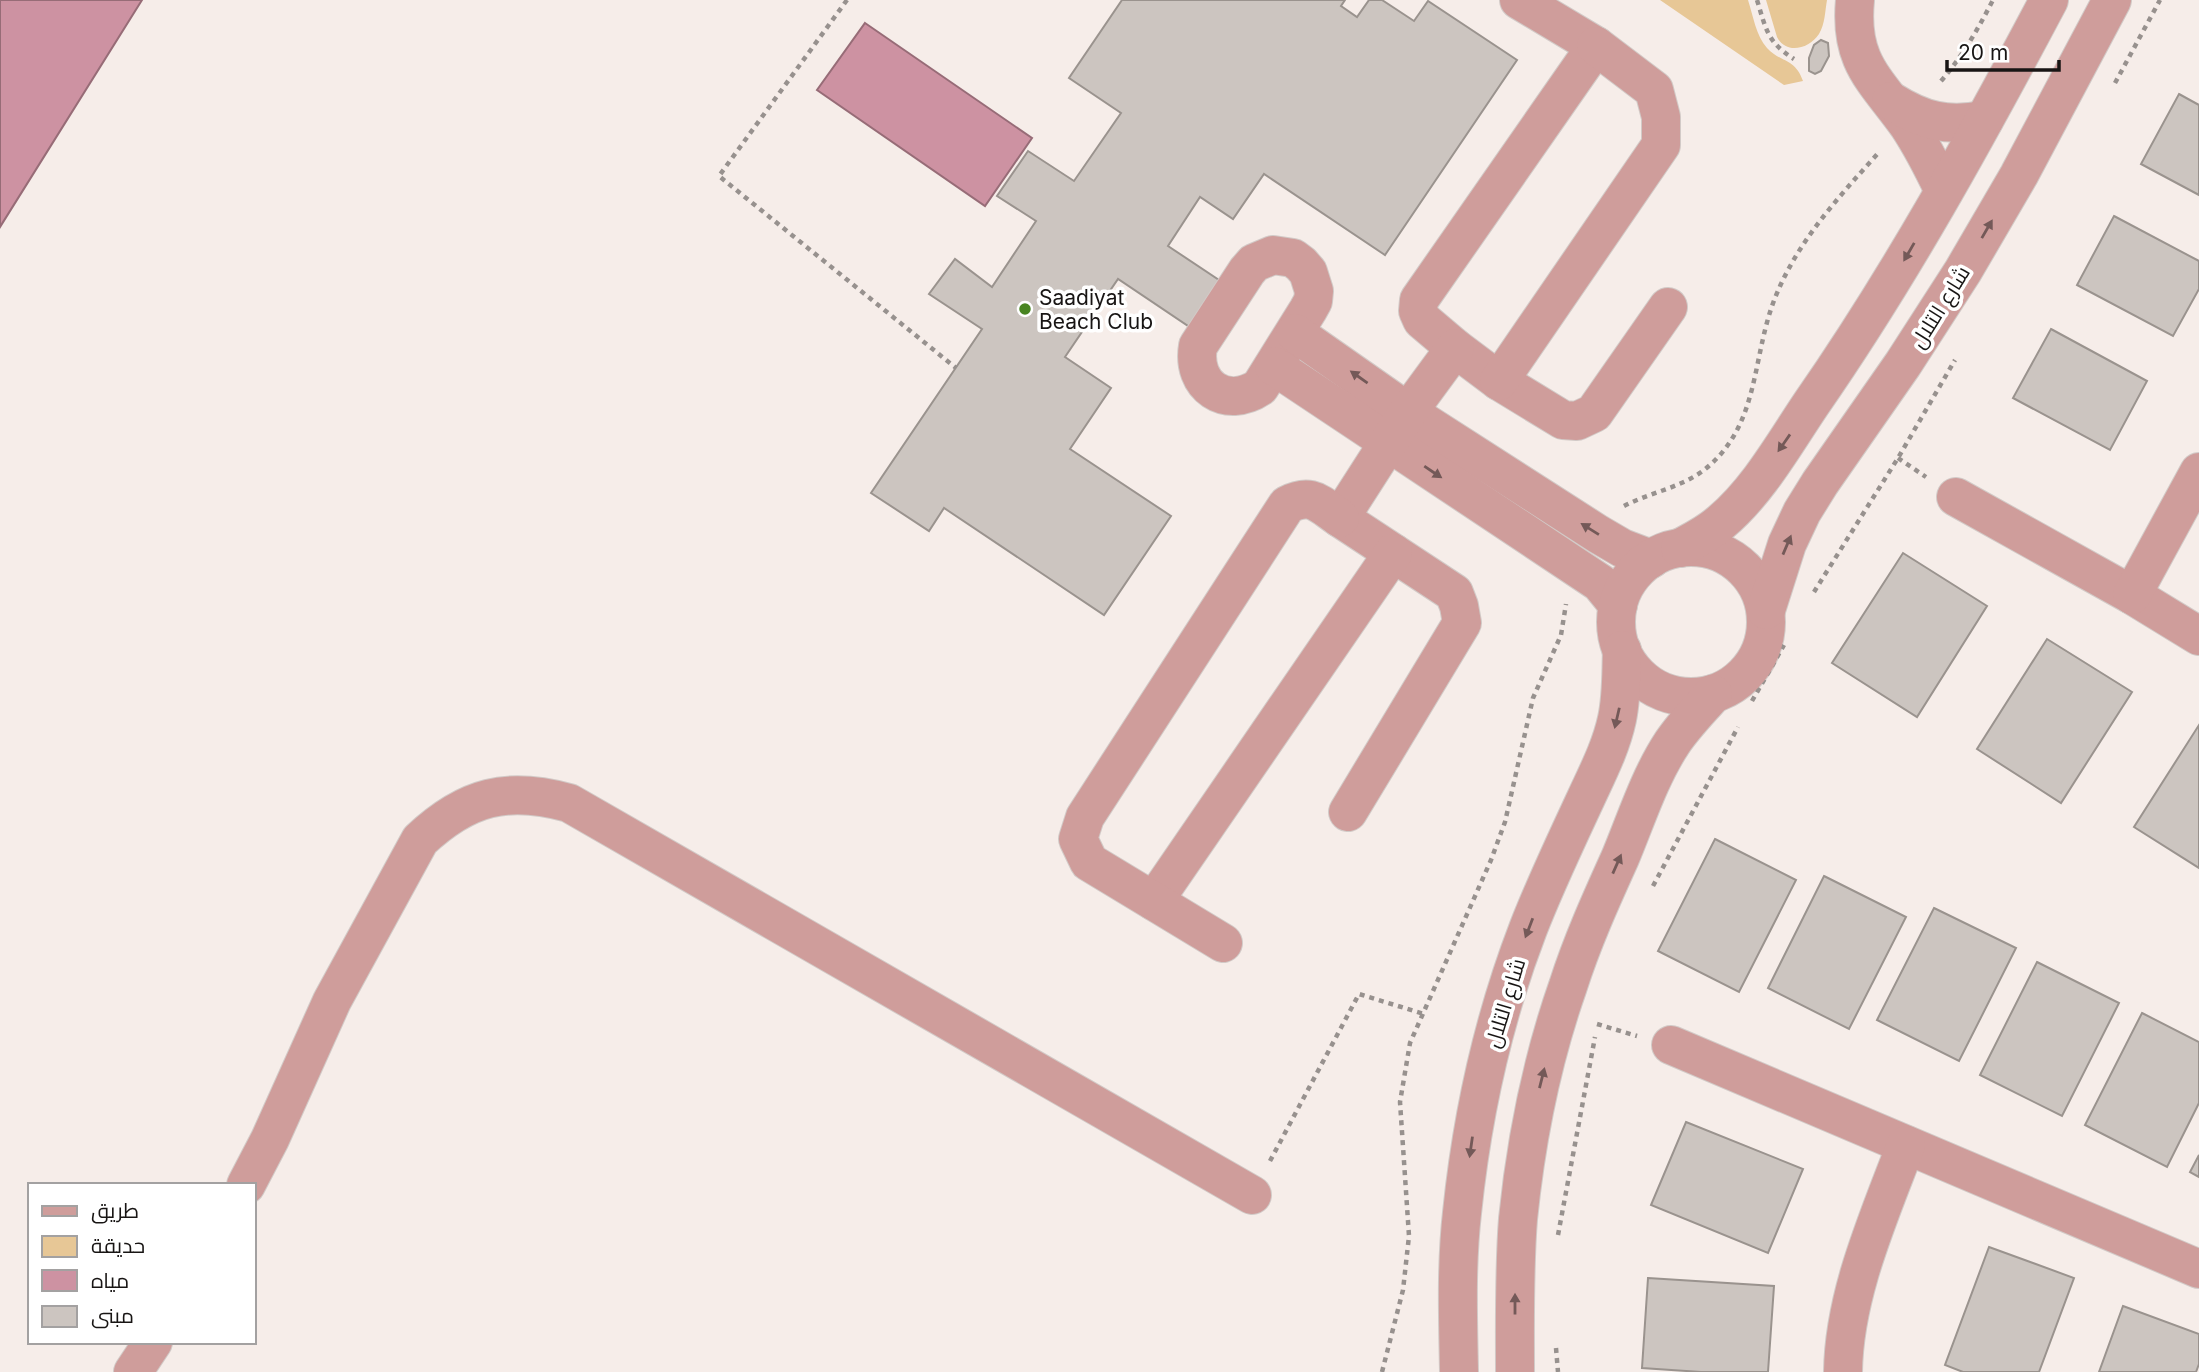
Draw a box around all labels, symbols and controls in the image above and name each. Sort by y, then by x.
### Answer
scale bar [1947,28,2059,72]
text: 20 m [1958,40,2008,65]
one-way arrow [1981,220,1993,239]
one-way arrow [1903,243,1915,262]
street label: شارع التلال [1905,261,1977,354]
place label: Saadiyat Beach Club [1039,285,1153,334]
marker: Saadiyat Beach Club [1017,301,1033,317]
one-way arrow [1350,370,1368,384]
one-way arrow [1777,434,1791,452]
one-way arrow [1423,465,1443,478]
one-way arrow [1581,522,1600,535]
one-way arrow [1782,535,1793,556]
one-way arrow [1611,707,1622,729]
one-way arrow [1611,854,1623,874]
one-way arrow [1524,917,1535,938]
street label: شارع التلال [1480,955,1532,1051]
one-way arrow [1537,1067,1548,1089]
one-way arrow [1465,1136,1476,1158]
legend [28,1183,256,1344]
text: طريق [91,1198,139,1224]
text: حديقة [91,1233,145,1258]
text: مياه [91,1268,129,1293]
one-way arrow [1509,1293,1521,1315]
text: مبنى [91,1303,134,1329]

